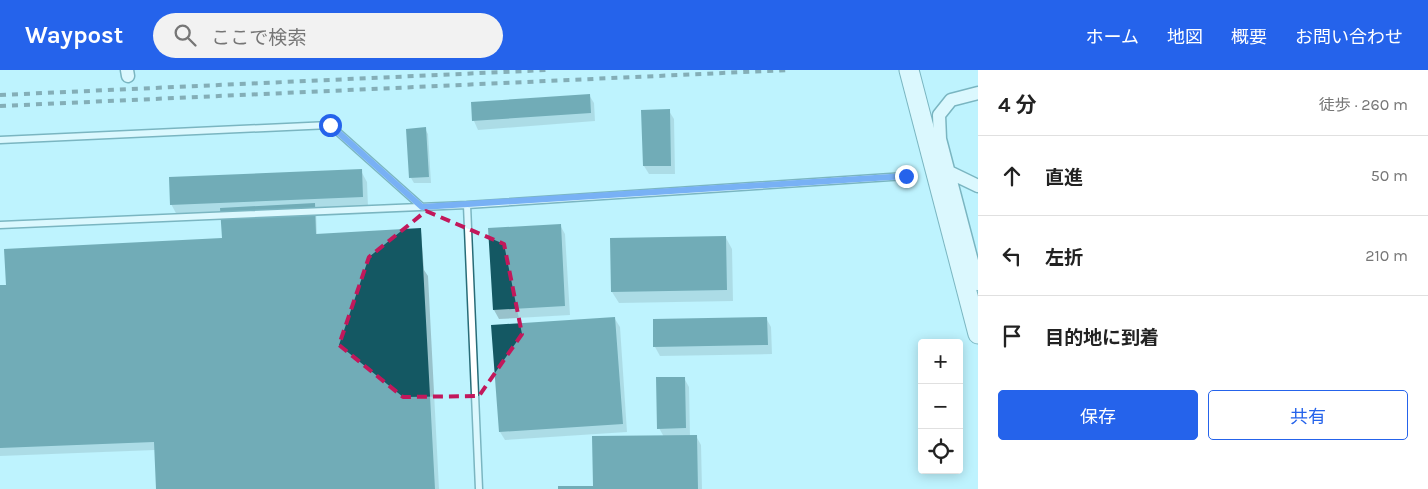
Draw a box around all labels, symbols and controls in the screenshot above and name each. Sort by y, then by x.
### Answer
search box [153,13,503,58]
text: Waypost [25,21,123,49]
icon: search [171,21,199,49]
text: ホーム [1086,26,1139,48]
text: 地図 [1167,26,1203,48]
text: 概要 [1231,26,1267,48]
text: お問い合わせ [1295,26,1403,48]
text: ここで検索 [211,27,306,49]
text: 4 分 [998,93,1037,117]
text: 徒歩 · 260 m [1319,95,1408,114]
route start [319,114,342,137]
icon: ahead [998,162,1026,190]
route end [895,165,918,188]
text: 50 m [1371,166,1408,185]
text: 直進 [1045,167,1083,189]
icon: left [998,242,1026,270]
text: 210 m [1365,246,1408,265]
text: 左折 [1045,247,1083,269]
icon: arrive [998,322,1026,350]
text: 目的地に到着 [1045,327,1159,349]
map controls [918,339,963,474]
button: + [918,339,963,384]
button: − [918,384,963,429]
button: 保存 [998,390,1198,440]
button: 共有 [1208,390,1408,440]
button: locate [918,429,963,474]

